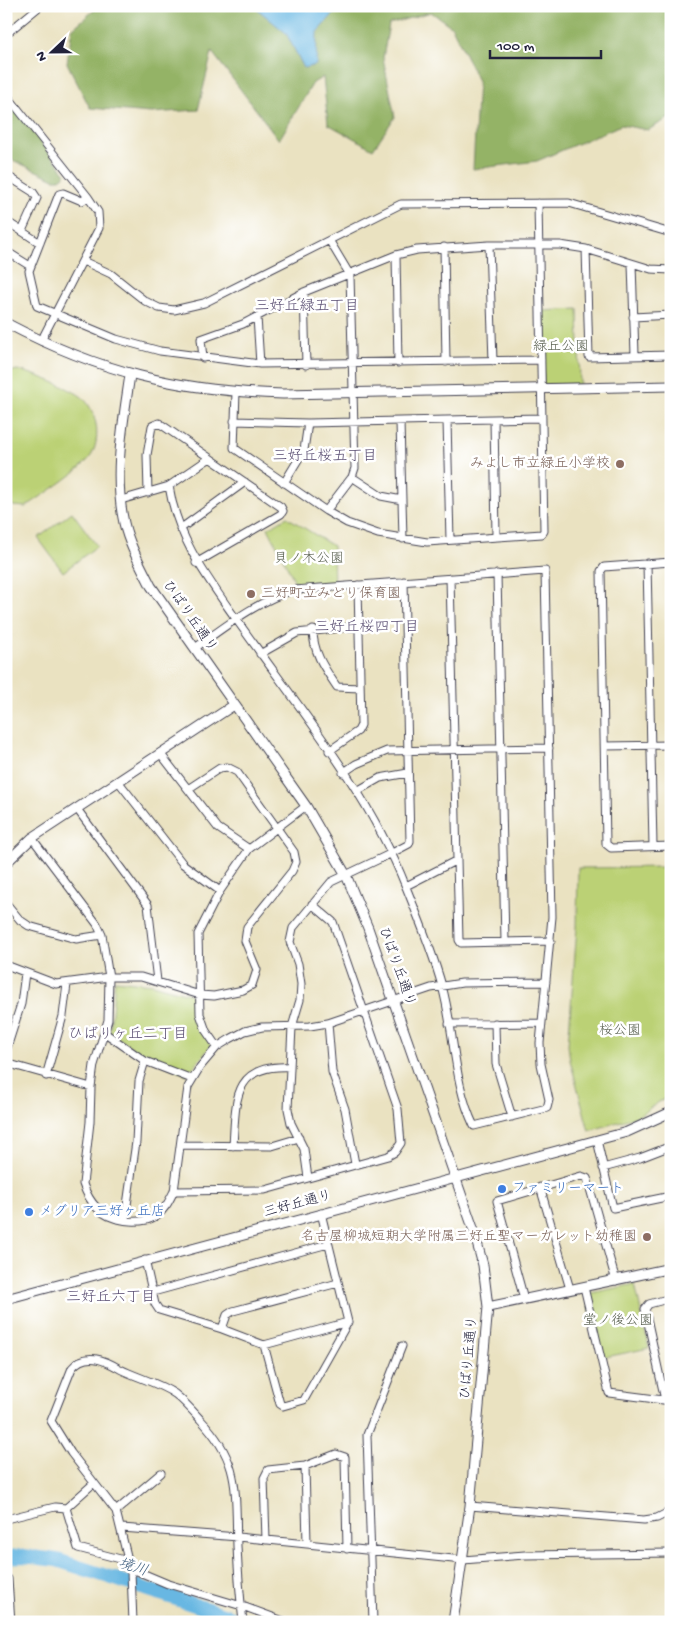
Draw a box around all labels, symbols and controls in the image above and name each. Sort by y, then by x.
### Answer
north arrow [28,28,78,78]
scale bar [490,28,601,60]
text: 100 m [496,38,535,56]
text: N [33,49,52,63]
district label: 三好丘緑五丁目 [254,297,360,316]
park label: 緑丘公園 [533,339,589,356]
district label: 三好丘桜五丁目 [272,448,378,466]
place label: みよし市立緑丘小学校 [470,456,610,473]
marker: みよし市立緑丘小学校 [614,458,626,470]
park label: 貝ノ木公園 [274,551,344,568]
street label: ひばり丘通り [158,578,220,656]
place label: 三好町立みどり保育園 [261,586,401,603]
marker: 三好町立みどり保育園 [245,588,257,600]
district label: 三好丘桜四丁目 [314,619,420,637]
street label: ひばり丘通り [374,925,418,1009]
park label: 桜公園 [599,1023,641,1040]
district label: ひばりヶ丘二丁目 [68,1026,188,1044]
place label: ファミリーマート [512,1181,624,1198]
marker: ファミリーマート [496,1183,508,1195]
street label: 三好丘通り [262,1188,334,1222]
place label: メグリア三好ヶ丘店 [39,1204,165,1221]
marker: メグリア三好ヶ丘店 [23,1206,35,1218]
place label: 名古屋柳城短期大学附属三好丘聖マーガレット幼稚園 [301,1229,637,1246]
marker: 名古屋柳城短期大学附属三好丘聖マーガレット幼稚園 [641,1231,653,1243]
district label: 三好丘六丁目 [66,1289,156,1307]
park label: 堂ノ後公園 [583,1313,653,1330]
street label: ひばり丘通り [458,1315,482,1401]
water label: 境川 [116,1555,150,1581]

